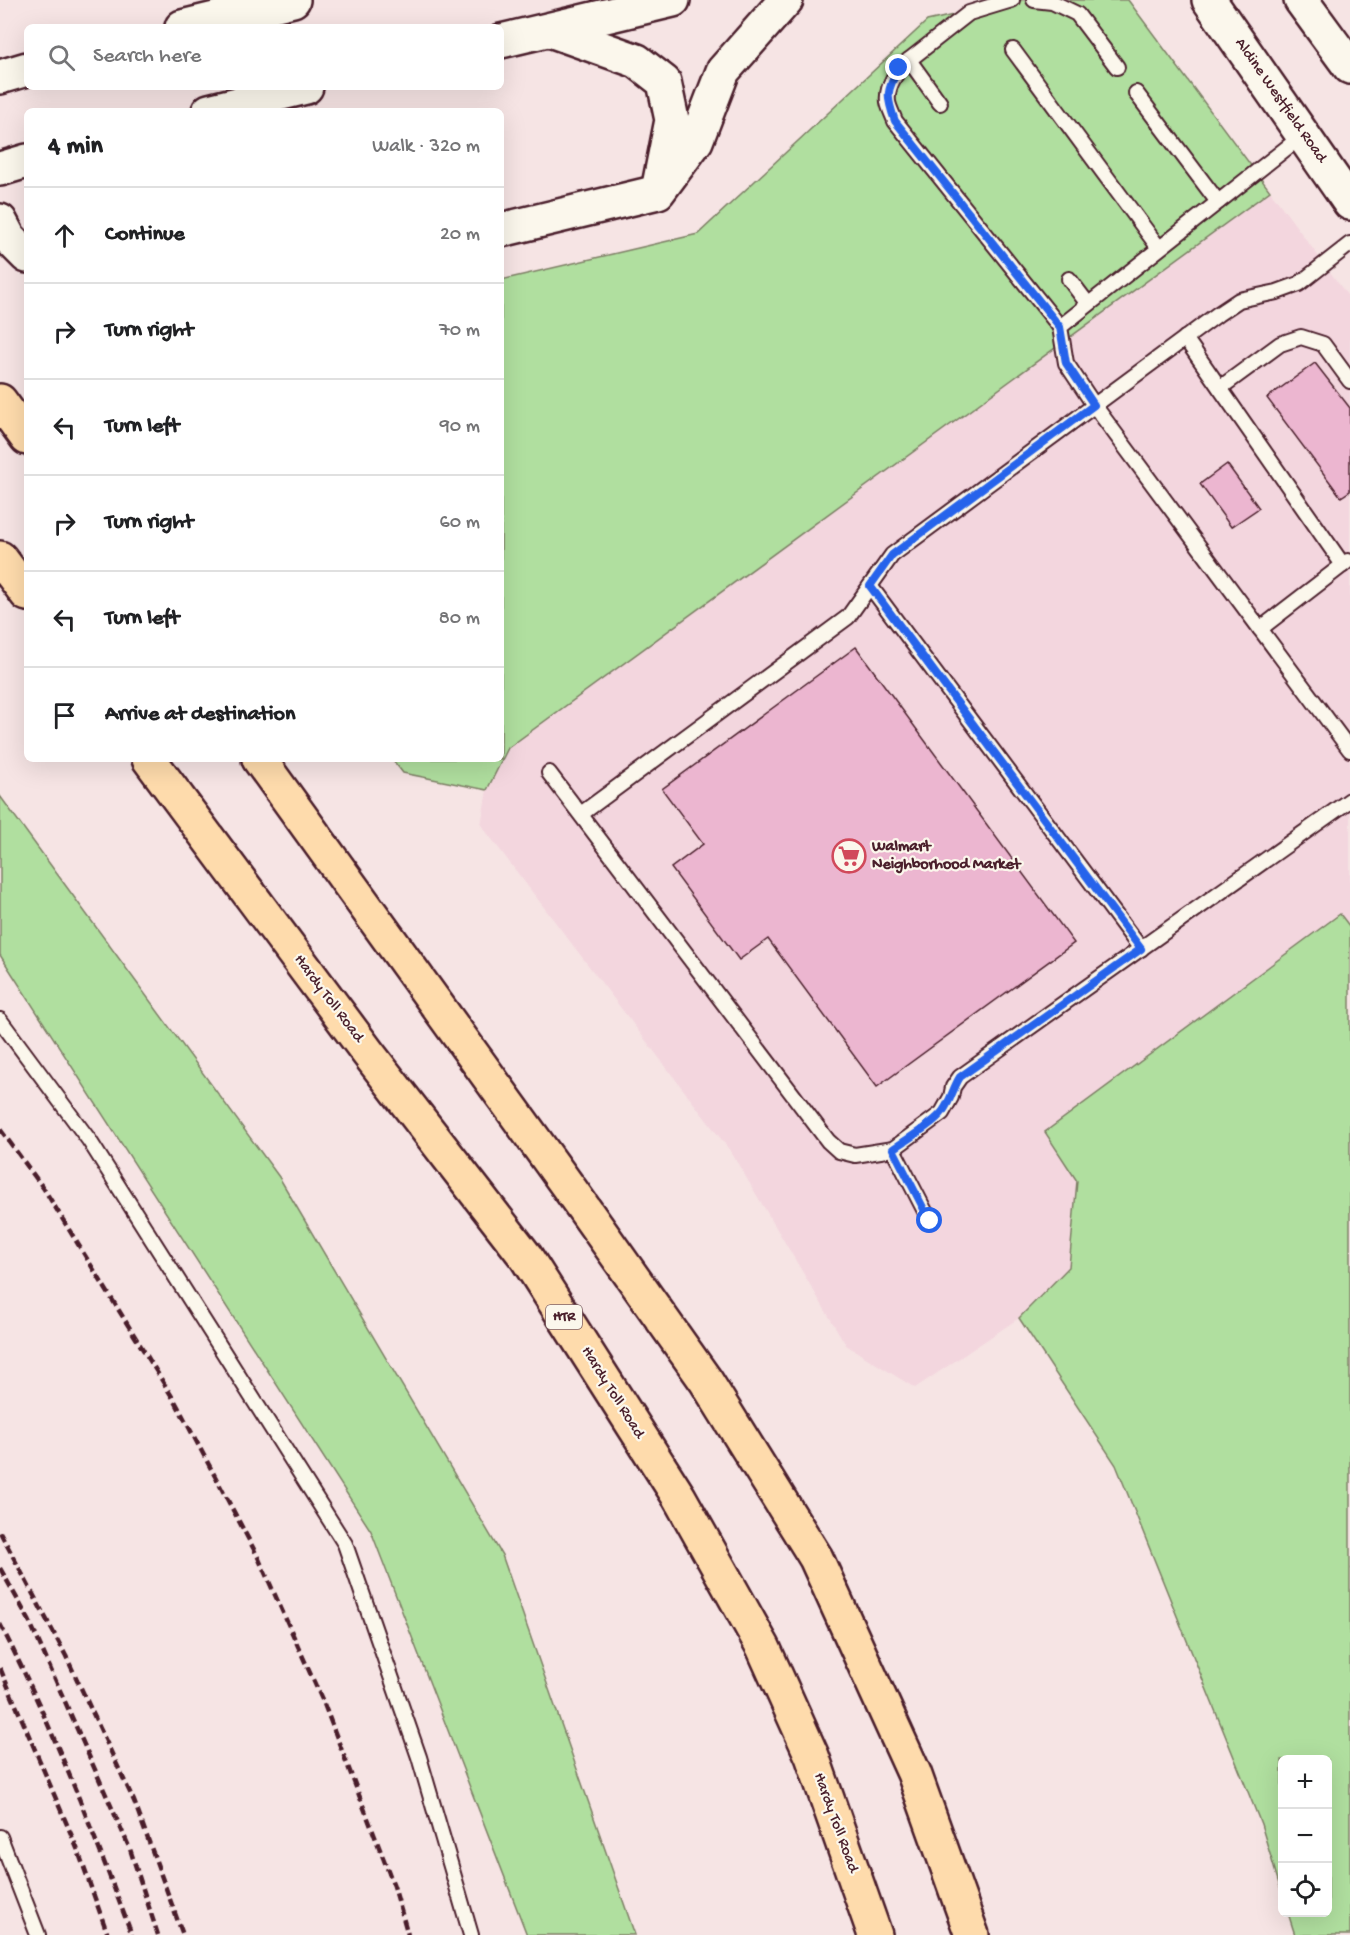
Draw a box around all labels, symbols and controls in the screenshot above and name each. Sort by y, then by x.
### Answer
search box [24,24,504,90]
street label: Aldine Westfield Road [1230,35,1331,168]
icon: search [45,41,78,74]
text: Search here [93,44,201,70]
route end [885,54,911,80]
text: 4 min [48,132,103,163]
text: Walk · 320 m [372,136,480,159]
icon: ahead [48,219,81,252]
text: Continue [105,222,185,248]
text: 20 m [440,224,480,247]
icon: right [48,315,81,348]
text: Turn right [105,318,193,344]
text: 70 m [439,320,480,343]
icon: left [48,411,81,444]
text: Turn left [105,414,179,440]
text: 90 m [440,416,480,439]
icon: right [48,507,81,540]
text: Turn right [105,510,193,536]
text: 60 m [440,512,480,535]
icon: left [48,603,81,636]
text: Turn left [105,606,179,632]
text: 80 m [439,608,480,631]
icon: arrive [48,699,81,732]
text: Arrive at destination [105,702,295,728]
supermarket icon: Walmart Neighborhood Market [831,838,867,874]
place label: Walmart Neighborhood Market [871,838,1022,875]
street label: Hardy Toll Road [289,951,368,1048]
route start [916,1207,942,1233]
road number: HTR [546,1305,582,1329]
street label: Hardy Toll Road [576,1343,649,1444]
map controls [1278,1755,1332,1917]
button: + [1278,1755,1332,1809]
street label: Hardy Toll Road [808,1770,862,1877]
button: − [1278,1809,1332,1863]
button: locate [1278,1863,1332,1917]

